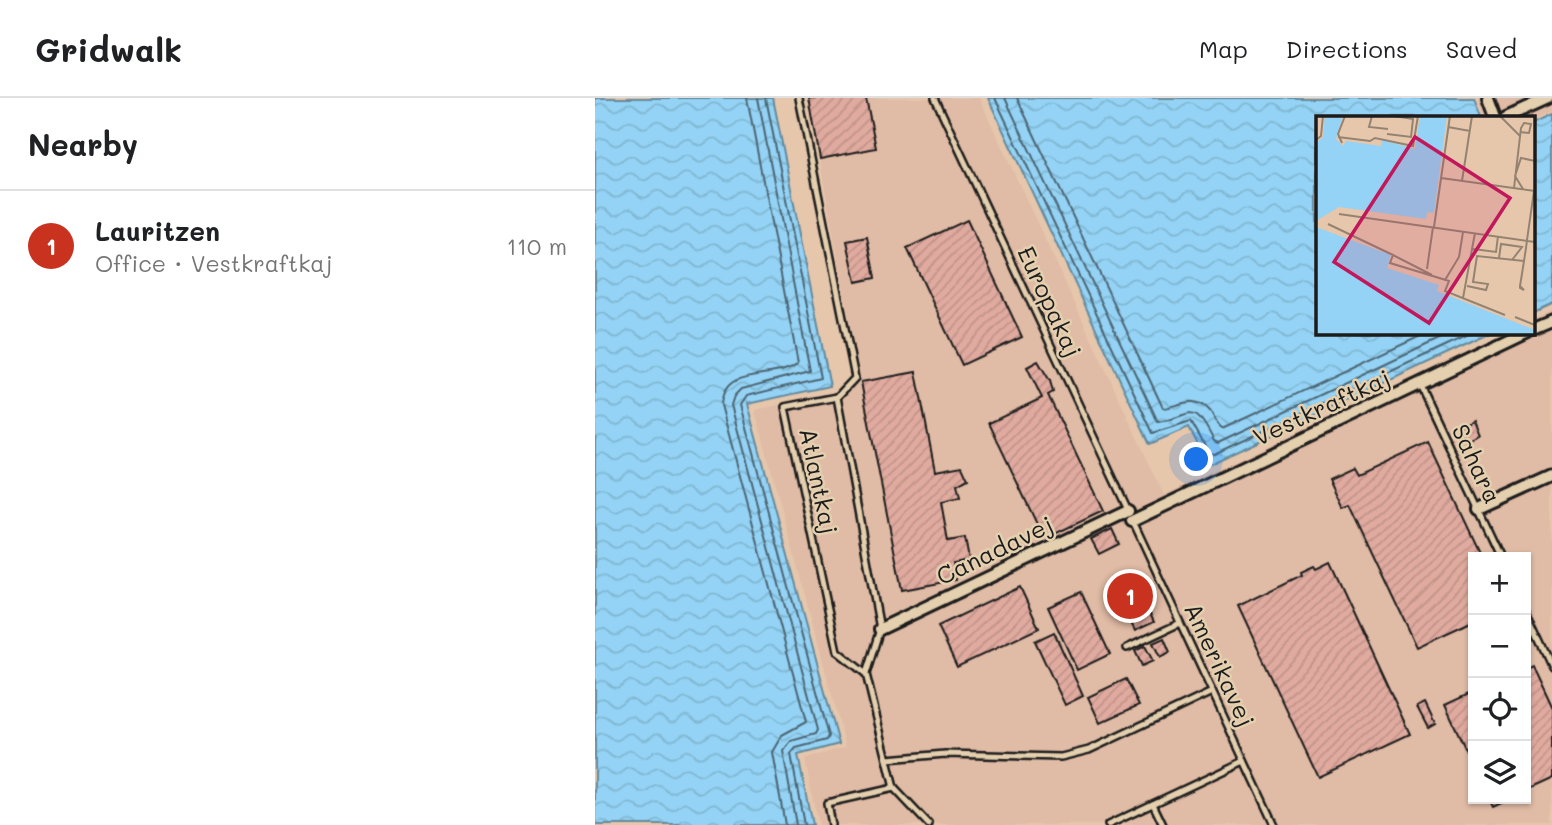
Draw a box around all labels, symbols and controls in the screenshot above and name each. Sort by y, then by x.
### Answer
text: Gridwalk [35,27,182,70]
text: Map [1199,33,1248,64]
text: Directions [1286,33,1408,64]
text: Saved [1446,33,1517,64]
inset map [1316,116,1535,334]
text: Nearby [28,124,138,164]
text: Lauritzen [95,214,220,248]
text: 1 [46,231,56,261]
text: 110 m [507,231,567,261]
street label: Europakaj [1011,241,1089,362]
text: Office · Vestkraftkaj [95,248,332,278]
street label: Vestkraftkaj [1248,361,1395,452]
street label: Sahara [1446,419,1509,508]
street label: Atlantkaj [793,425,846,537]
your location [1179,442,1213,476]
street label: Canadavej [931,508,1058,591]
map controls [1468,552,1531,804]
button: + [1468,552,1531,615]
pin: 1 [1107,570,1153,622]
street label: Amerikavej [1178,597,1263,731]
button: − [1468,615,1531,678]
button: locate [1468,678,1531,741]
button: layers [1468,741,1531,804]

